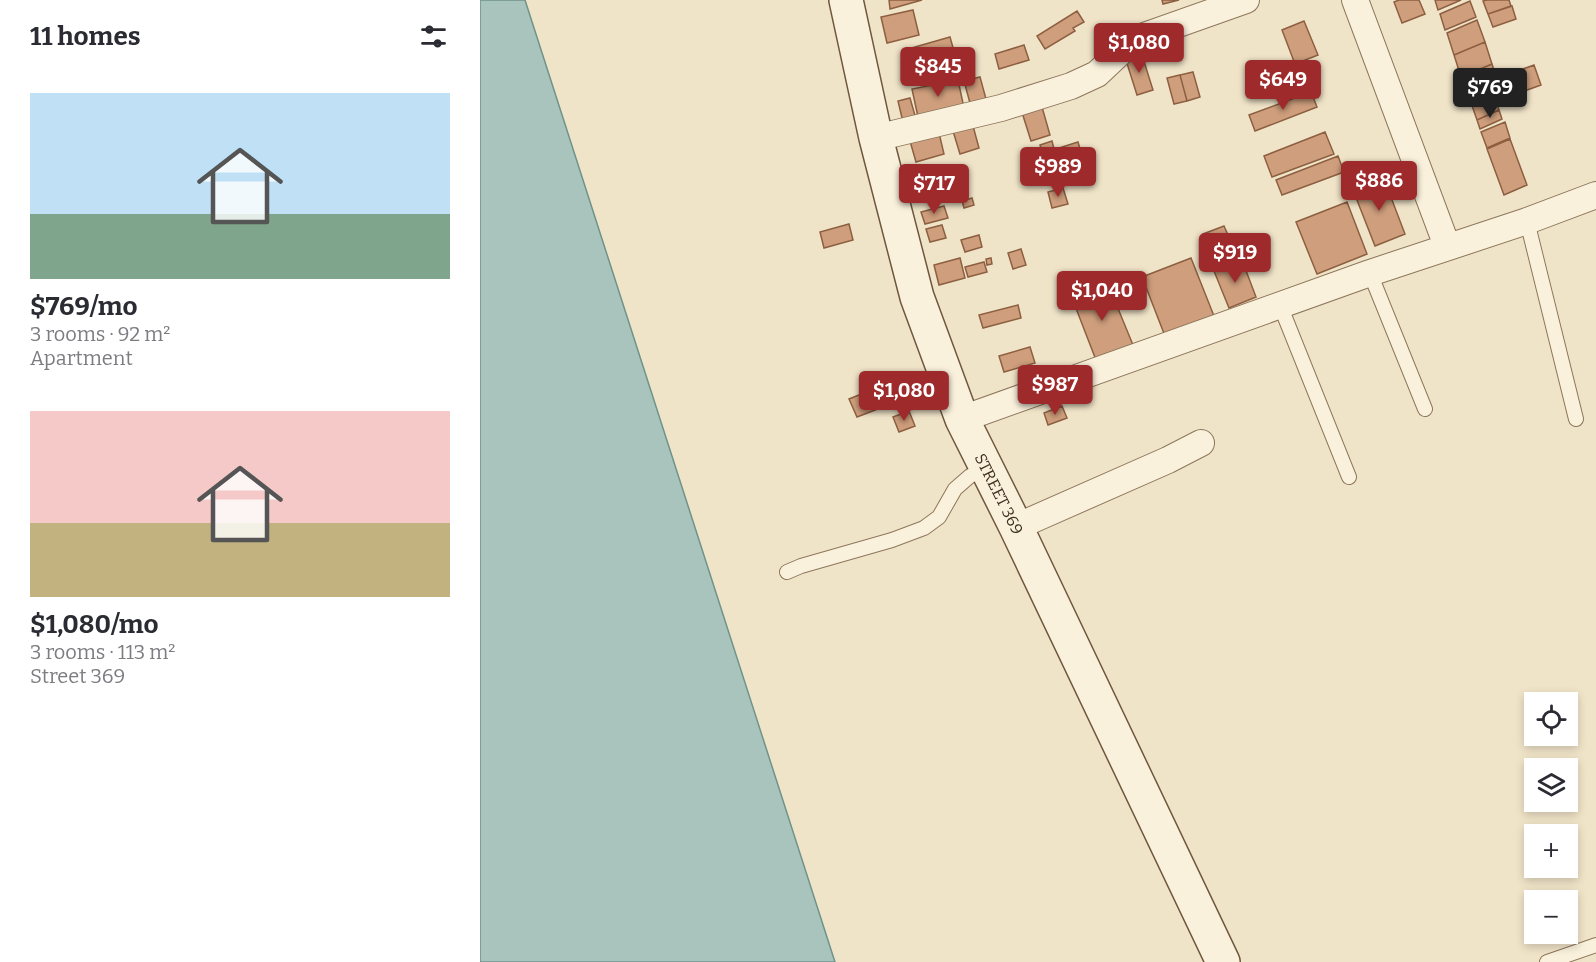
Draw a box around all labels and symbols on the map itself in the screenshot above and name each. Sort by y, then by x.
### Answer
pin: $1,080 [1090,23,1188,74]
pin: $845 [902,47,974,98]
pin: $649 [1247,60,1319,111]
pin: $769 [1454,68,1526,119]
pin: $989 [1022,147,1094,198]
pin: $886 [1343,161,1415,212]
pin: $717 [898,164,970,215]
pin: $919 [1199,233,1271,284]
pin: $1,040 [1053,271,1151,322]
pin: $987 [1019,365,1091,416]
pin: $1,080 [855,371,953,422]
street label: STREET 369 [971,450,1027,538]

